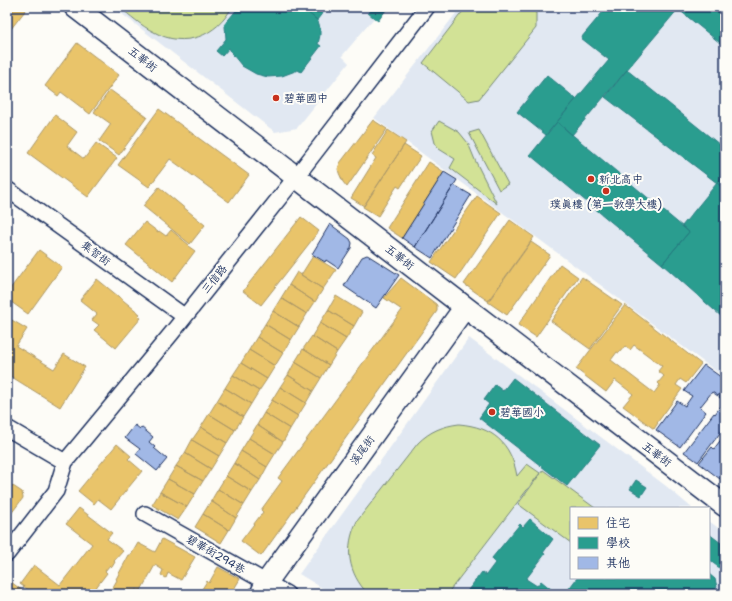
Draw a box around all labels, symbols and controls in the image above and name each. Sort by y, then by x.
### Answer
street label: 五華街 [125,43,161,76]
place label: 碧華國中 [284,91,328,106]
marker: 碧華國中 [271,93,281,103]
place label: 新北高中 [599,172,643,187]
marker: 新北高中 [586,174,596,184]
marker: 璞真樓 (第一教學大樓) [601,186,611,196]
place label: 璞真樓 (第一教學大樓) [550,197,662,212]
street label: 集智街 [78,238,114,270]
street label: 五華街 [382,241,418,274]
street label: 三信路 [198,262,231,297]
place label: 碧華國小 [500,405,544,420]
marker: 碧華國小 [487,407,497,417]
street label: 溪尾街 [347,432,379,468]
street label: 五華街 [639,438,675,471]
legend [570,507,710,579]
text: 住宅 [606,515,630,531]
street label: 碧華街294巷 [183,531,248,577]
text: 學校 [606,535,630,551]
text: 其他 [606,555,630,571]

